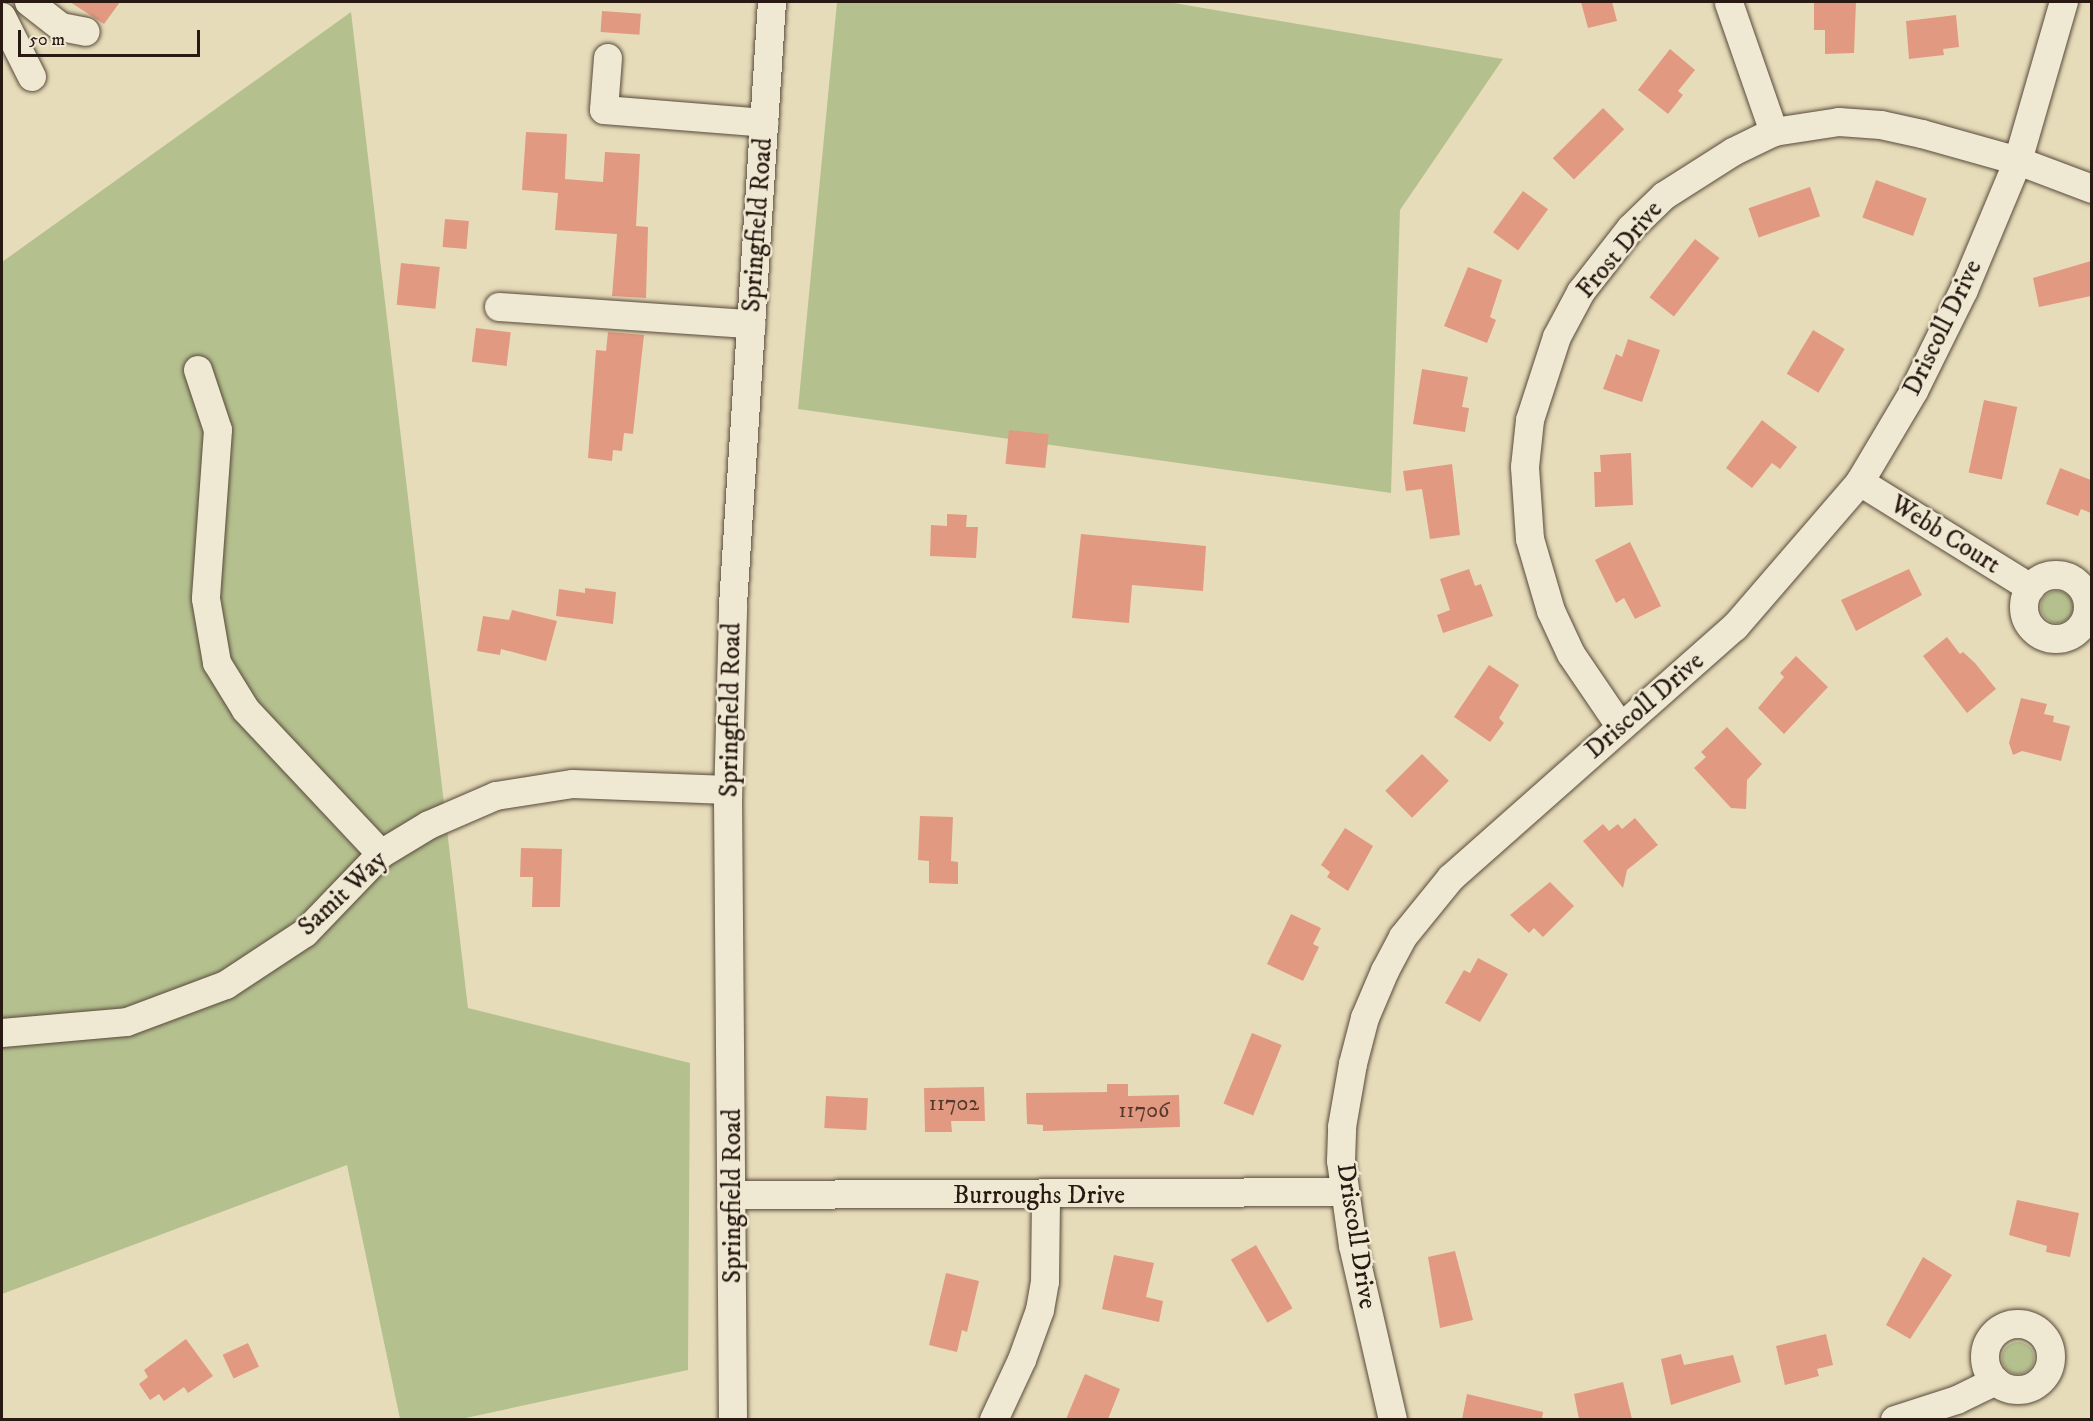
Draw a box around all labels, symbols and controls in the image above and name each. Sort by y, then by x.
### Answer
scale bar [21,18,202,56]
text: 50 m [29,29,65,51]
street label: Springfield Road [736,137,780,313]
street label: Frost Drive [1570,195,1670,305]
street label: Driscoll Drive [1897,255,1989,401]
street label: Webb Court [1884,489,2006,581]
street label: Springfield Road [714,622,748,798]
street label: Driscoll Drive [1579,646,1711,766]
street label: Samit Way [292,845,394,943]
house number: 11702 [929,1091,979,1117]
house number: 11706 [1118,1098,1170,1124]
street label: Springfield Road [717,1109,749,1283]
street label: Driscoll Drive [1329,1161,1383,1311]
street label: Burroughs Drive [953,1180,1125,1212]

